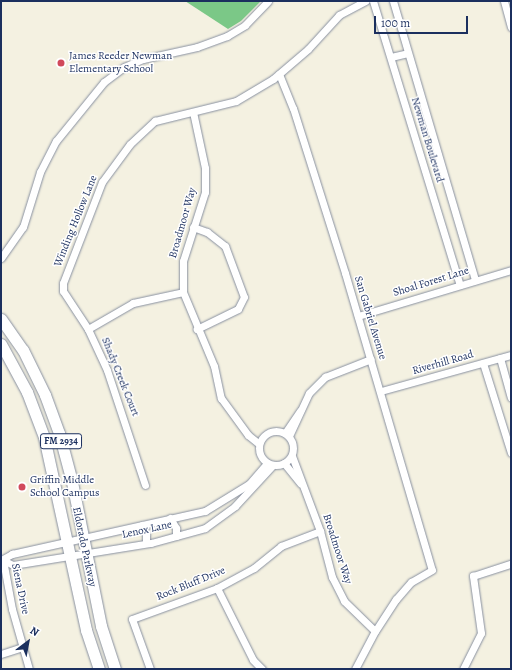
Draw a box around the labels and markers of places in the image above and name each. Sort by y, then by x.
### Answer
place label: James Reeder Newman Elementary School [69,50,172,76]
marker: James Reeder Newman Elementary School [56,58,66,68]
place label: Griffin Middle School Campus [30,474,99,500]
marker: Griffin Middle School Campus [17,482,27,492]

